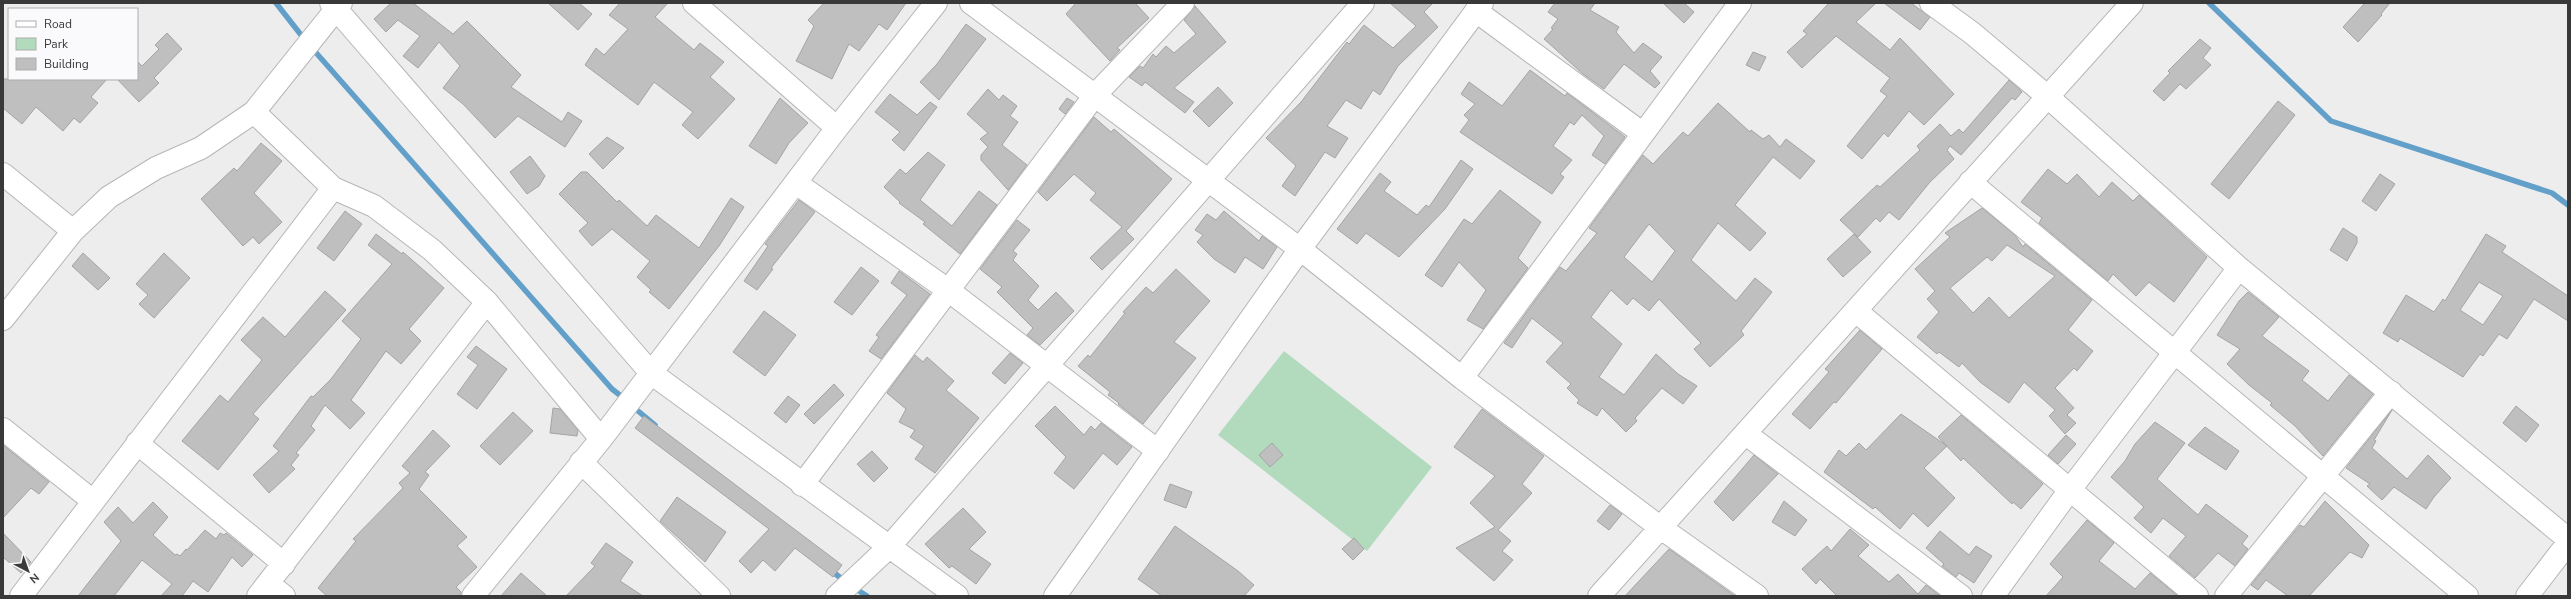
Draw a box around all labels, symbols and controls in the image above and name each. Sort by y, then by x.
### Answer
legend [8,8,138,80]
text: Road [44,16,72,32]
text: Park [44,36,69,52]
text: Building [44,56,89,72]
north arrow [8,551,48,591]
text: N [26,570,42,587]

